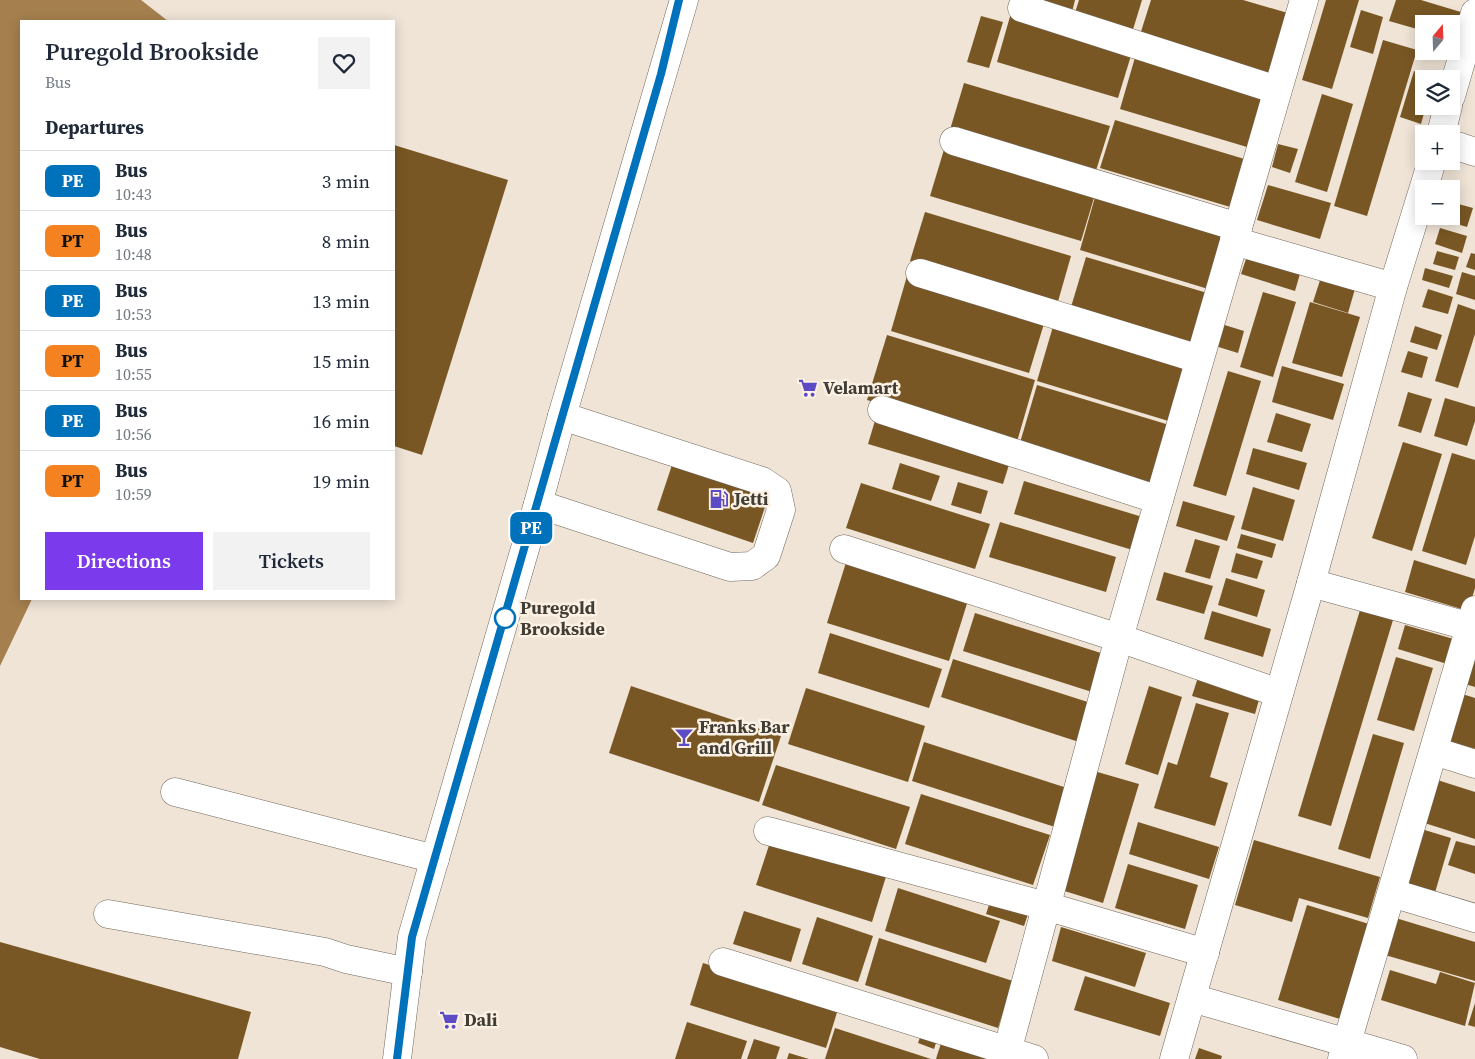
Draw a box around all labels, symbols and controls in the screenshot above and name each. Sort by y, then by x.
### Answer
north arrow [1415,15,1460,60]
map controls [1415,15,1460,225]
text: Puregold Brookside [45,35,259,68]
button: heart [318,37,370,89]
button: layers [1415,70,1460,115]
text: Bus [45,71,71,93]
text: Departures [45,114,144,140]
button: + [1415,125,1460,170]
text: Bus [115,157,147,183]
text: PE [62,168,83,193]
text: 3 min [322,168,370,194]
button: − [1415,180,1460,225]
text: 10:43 [115,183,152,205]
text: Bus [115,217,147,243]
text: PT [61,228,84,253]
text: 8 min [322,228,370,254]
text: 10:48 [115,243,152,265]
text: Bus [115,277,147,303]
text: PE [62,288,83,313]
text: 13 min [312,288,370,314]
text: 10:53 [115,303,152,325]
text: Bus [115,337,147,363]
text: PT [61,348,84,373]
text: 15 min [312,348,370,374]
text: 10:55 [115,363,152,385]
place label: Velamart [823,375,899,400]
supermarket icon: Velamart [797,377,819,399]
text: Bus [115,397,147,423]
text: PE [62,408,83,433]
text: 16 min [312,408,370,434]
text: 10:56 [115,423,152,445]
text: Bus [115,457,147,483]
text: PT [61,468,84,493]
text: 19 min [312,468,370,494]
text: 10:59 [115,483,152,505]
place label: Jetti [733,486,769,511]
fuel station icon: Jetti [708,488,730,510]
line badge: PE [508,512,554,544]
text: PE [520,515,542,540]
button: Directions [45,532,203,590]
button: Tickets [213,532,370,590]
place label: Puregold Brookside [520,595,605,641]
marker: Puregold Brookside [494,607,516,629]
place label: Franks Bar and Grill [699,714,790,760]
bar icon: Franks Bar and Grill [673,726,695,748]
place label: Dali [464,1007,498,1032]
supermarket icon: Dali [438,1009,460,1031]

